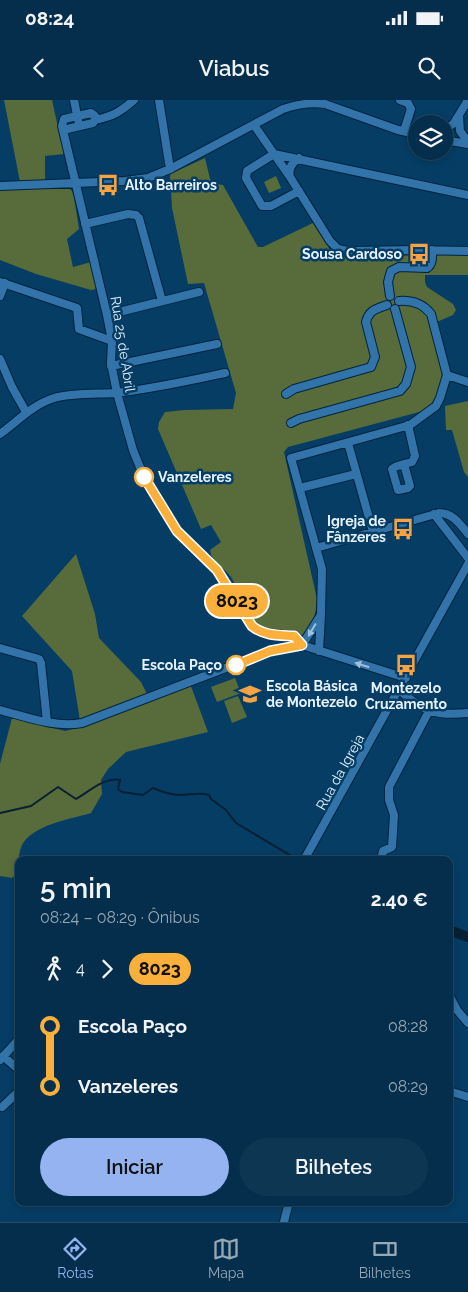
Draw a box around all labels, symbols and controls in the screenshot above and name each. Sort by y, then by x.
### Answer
text: 08:24 [25,7,74,29]
icon: back [25,54,53,82]
icon: search [415,54,443,82]
text: Viabus [199,55,269,81]
map controls [408,115,453,160]
button: layers [408,115,453,160]
bus stop icon: Alto Barreiros [95,172,121,198]
place label: Alto Barreiros [125,177,217,193]
bus stop icon: Sousa Cardoso [406,241,432,267]
place label: Sousa Cardoso [302,246,403,262]
street label: Rua 25 de Abril [108,295,139,393]
marker: Vanzeleres [134,467,154,487]
place label: Vanzeleres [158,469,232,485]
place label: Igreja de Fânzeres [326,513,387,545]
bus stop icon: Igreja de Fânzeres [390,516,416,542]
line badge: 8023 [202,585,272,617]
text: 8023 [216,590,258,611]
one-way arrow [307,623,316,636]
bus stop icon: Montezelo Cruzamento [393,652,419,678]
marker: Escola Paço [226,655,246,675]
place label: Escola Paço [142,657,223,673]
one-way arrow [355,660,370,668]
place label: Escola Básica de Montezelo [266,678,358,710]
place label: Montezelo Cruzamento [365,680,448,712]
school or university icon: Escola Básica de Montezelo [237,681,263,707]
street label: Rua da Igreja [313,731,367,813]
text: 5 min [40,872,112,905]
text: 2.40 € [371,888,428,910]
text: 08:24 – 08:29 · Ônibus [40,908,200,927]
icon: walk [40,955,68,983]
icon: forward [93,955,121,983]
text: 8023 [139,958,181,979]
text: 4 [76,959,85,978]
text: Escola Paço [78,1015,187,1037]
text: 08:28 [388,1017,428,1036]
text: Vanzeleres [78,1075,178,1097]
text: 08:29 [388,1077,428,1096]
button: Iniciar [40,1138,229,1196]
button: Bilhetes [239,1138,428,1196]
tab: Rotas [57,1235,93,1281]
tab: Mapa [208,1235,244,1281]
tab: Bilhetes [359,1235,411,1281]

